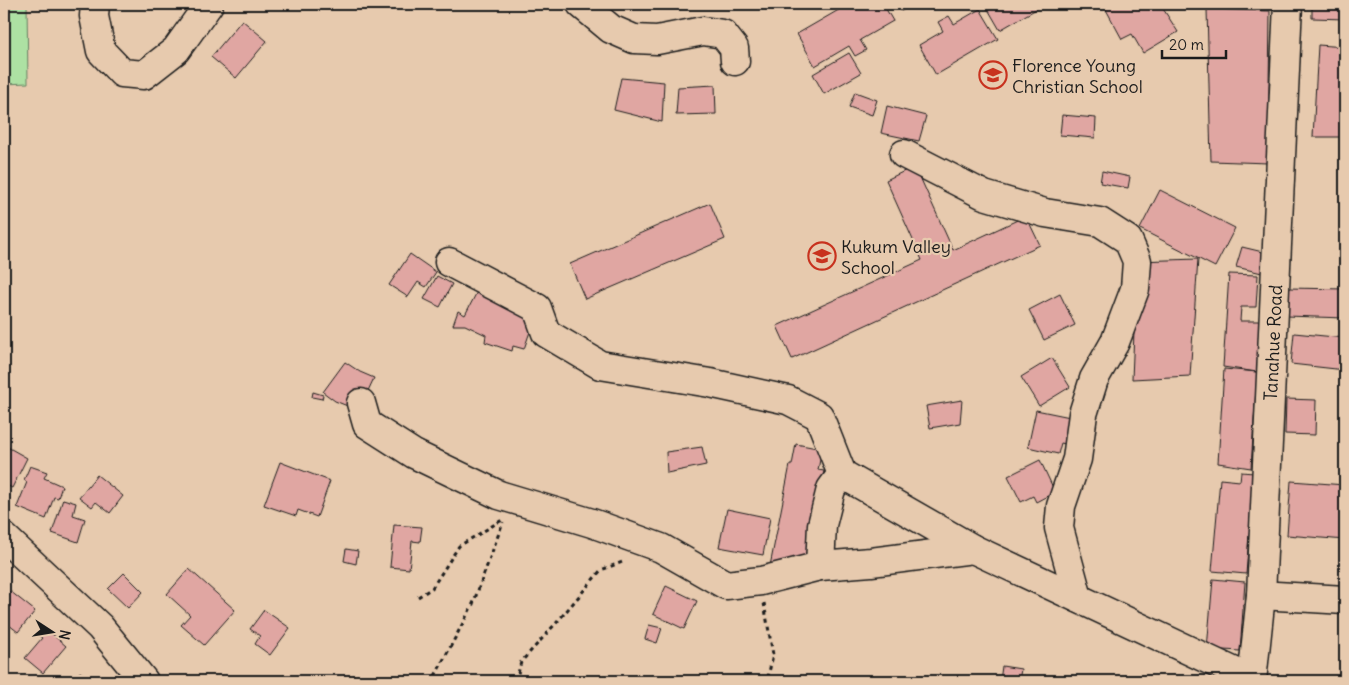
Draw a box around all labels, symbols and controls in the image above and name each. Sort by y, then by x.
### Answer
scale bar [1162,28,1225,60]
text: 20 m [1169,35,1204,54]
place label: Florence Young Christian School [1012,54,1143,98]
school or university icon: Florence Young Christian School [978,60,1008,90]
place label: Kukum Valley School [841,235,951,279]
school or university icon: Kukum Valley School [807,241,837,271]
street label: Tanahue Road [1258,284,1287,401]
north arrow [28,608,78,658]
text: N [55,628,75,641]

